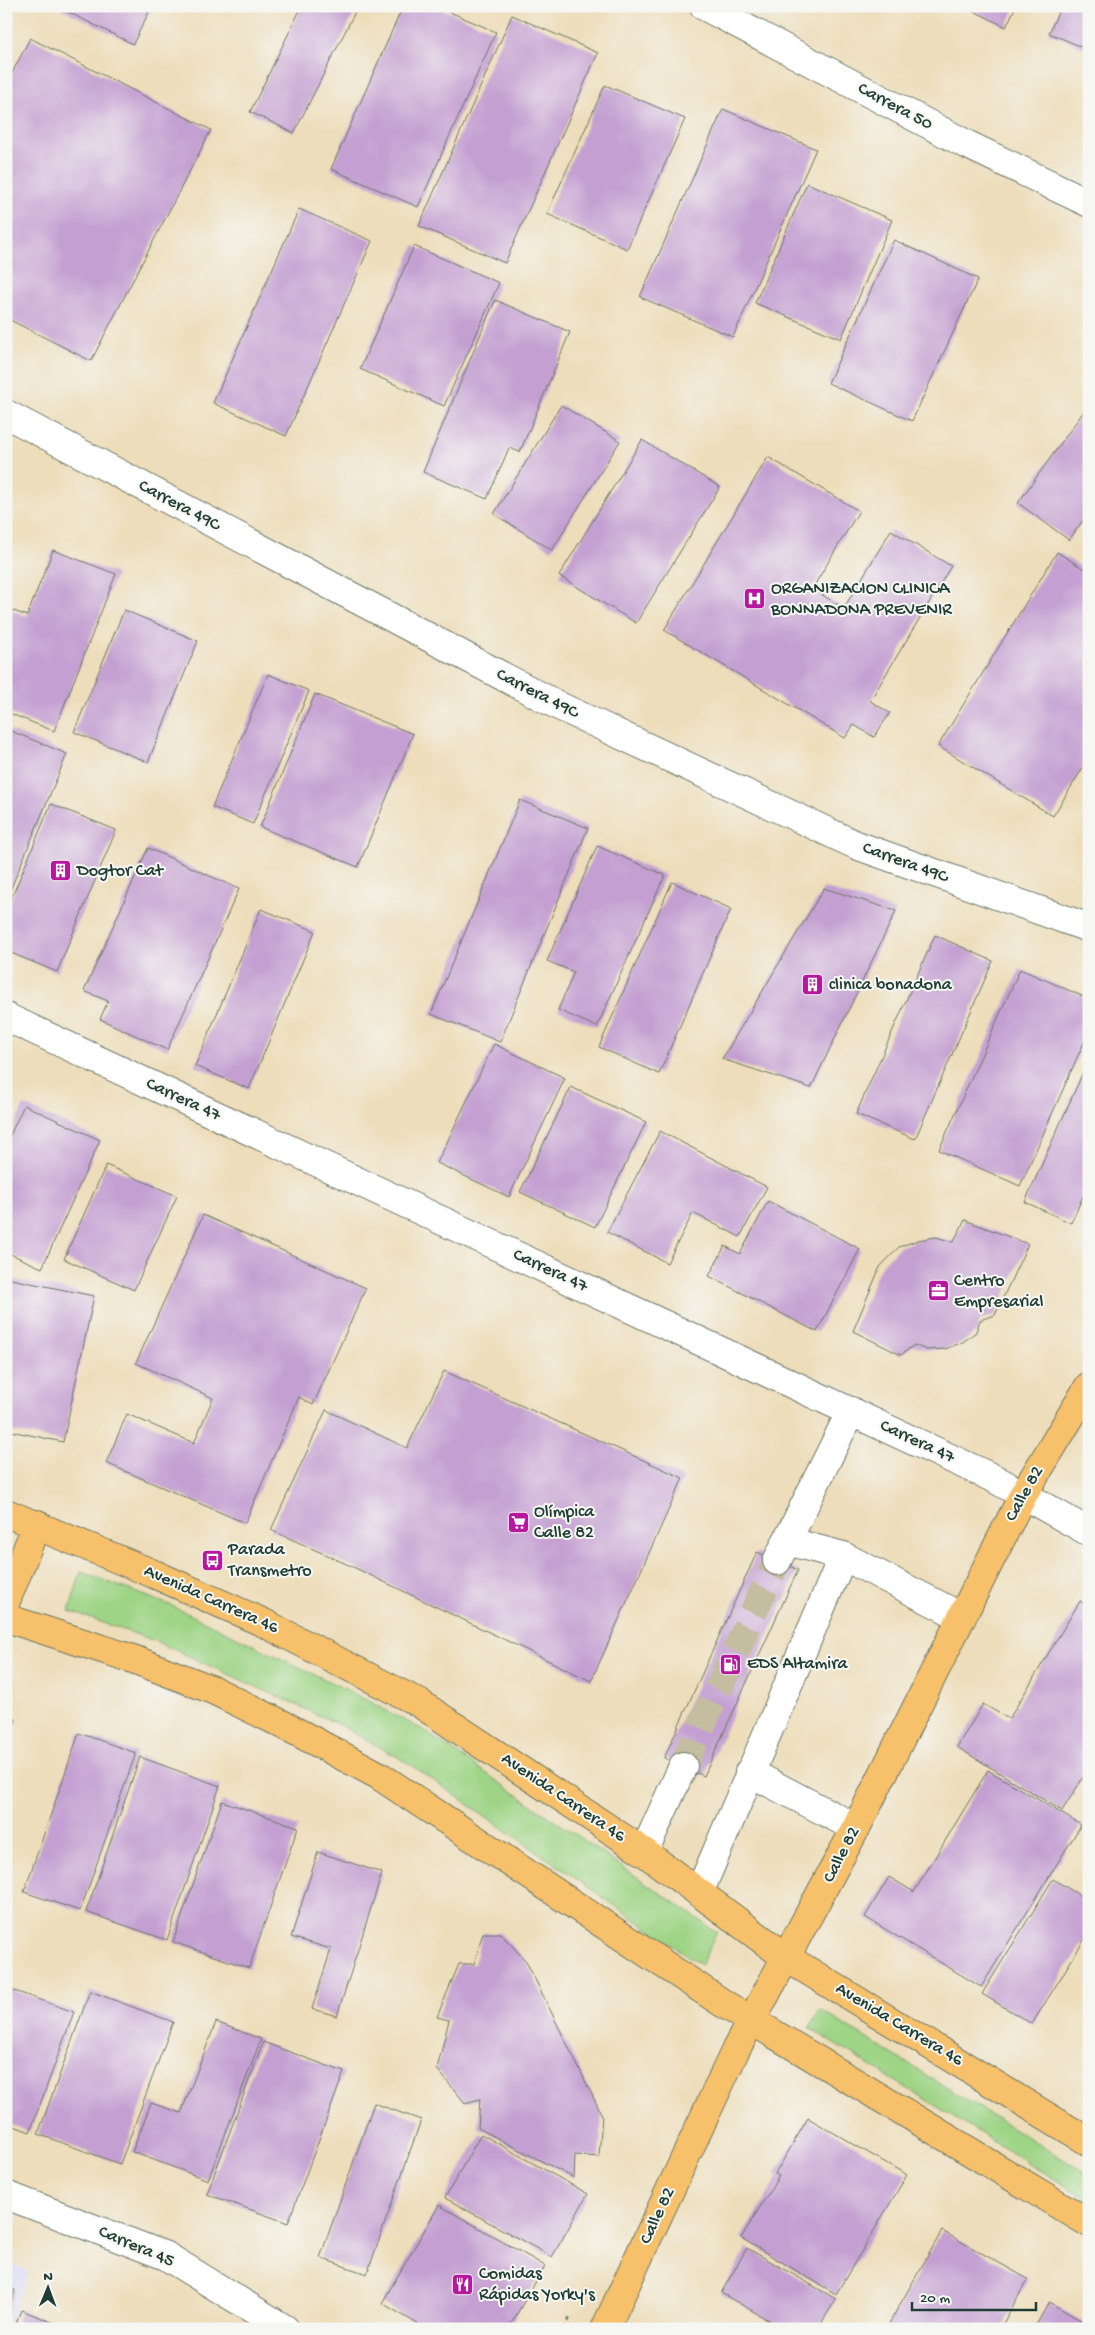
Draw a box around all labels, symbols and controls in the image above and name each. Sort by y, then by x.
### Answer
street label: Carrera 50 [854,78,936,136]
street label: Carrera 49C [134,476,225,537]
place label: ORGANIZACION CLINICA BONNADONA PREVENIR [770,579,952,621]
hospital icon: ORGANIZACION CLINICA BONNADONA PREVENIR [743,587,767,611]
street label: Carrera 49C [492,664,583,724]
street label: Carrera 49C [859,838,952,889]
building icon: Dogtor Cat [49,859,73,883]
place label: Dogtor Cat [76,861,164,882]
building icon: clinica bonadona [801,973,825,997]
place label: clinica bonadona [829,975,953,996]
street label: Carrera 47 [142,1074,224,1127]
street label: Carrera 47 [509,1245,591,1298]
place label: Centro Empresarial [954,1271,1043,1313]
office icon: Centro Empresarial [926,1279,950,1303]
street label: Carrera 47 [876,1416,958,1469]
street label: Calle 82 [1001,1463,1049,1525]
place label: Olímpica Calle 82 [534,1502,595,1544]
supermarket icon: Olímpica Calle 82 [506,1510,530,1534]
place label: Parada Transmetro [227,1540,312,1582]
bus stop icon: Parada Transmetro [200,1548,224,1572]
street label: Avenida Carrera 46 [140,1561,282,1639]
fuel station icon: EDS Altamira [719,1652,743,1676]
place label: EDS Altamira [747,1654,849,1675]
street label: Avenida Carrera 46 [497,1749,630,1848]
street label: Calle 82 [819,1823,865,1886]
street label: Avenida Carrera 46 [831,1979,967,2072]
street label: Calle 82 [636,2184,680,2248]
street label: Carrera 45 [95,2222,177,2272]
north arrow [22,2262,72,2312]
place label: Comidas Rápidas Yorky's [479,2264,596,2306]
text: N [43,2269,53,2286]
restaurant icon: Comidas Rápidas Yorky's [451,2272,475,2296]
scale bar [912,2280,1036,2312]
text: 20 m [920,2290,950,2308]

